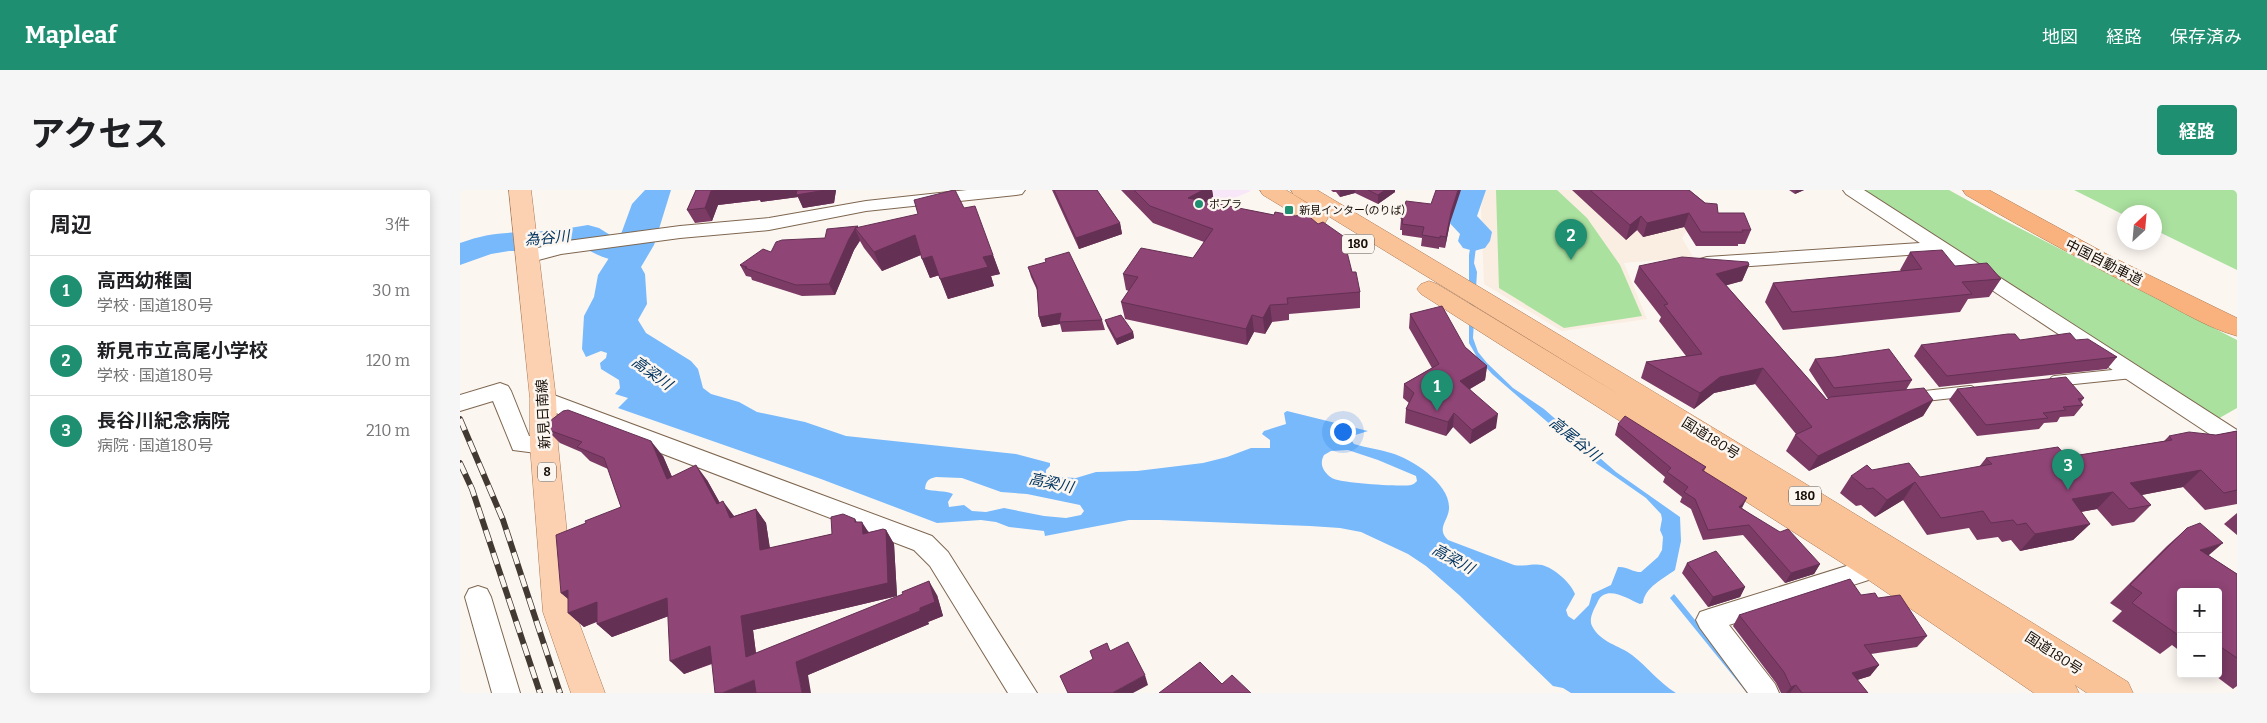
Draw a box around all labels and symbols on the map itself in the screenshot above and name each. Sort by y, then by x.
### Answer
marker: ポプラ [1193,198,1205,210]
place label: ポプラ [1209,198,1242,211]
marker: 新見インター(のりば) [1283,204,1295,216]
place label: 新見インター(のりば) [1299,204,1405,217]
north arrow [2117,205,2162,250]
pin: 2 [1555,219,1587,260]
water label: 為谷川 [524,227,572,249]
road number: 180 [1342,234,1374,254]
street label: 中国自動車道 [2062,236,2145,289]
water label: 高梁川 [629,352,677,395]
pin: 1 [1421,370,1453,411]
street label: 新見日南線 [533,379,554,449]
water label: 高尾谷川 [1546,413,1606,466]
street label: 国道180号 [1679,414,1743,463]
your location [1330,419,1356,445]
pin: 3 [2052,449,2084,490]
road number: 8 [538,462,556,482]
water label: 高梁川 [1027,470,1077,497]
road number: 180 [1789,486,1821,506]
water label: 高梁川 [1429,540,1479,579]
street label: 国道180号 [2022,629,2086,678]

